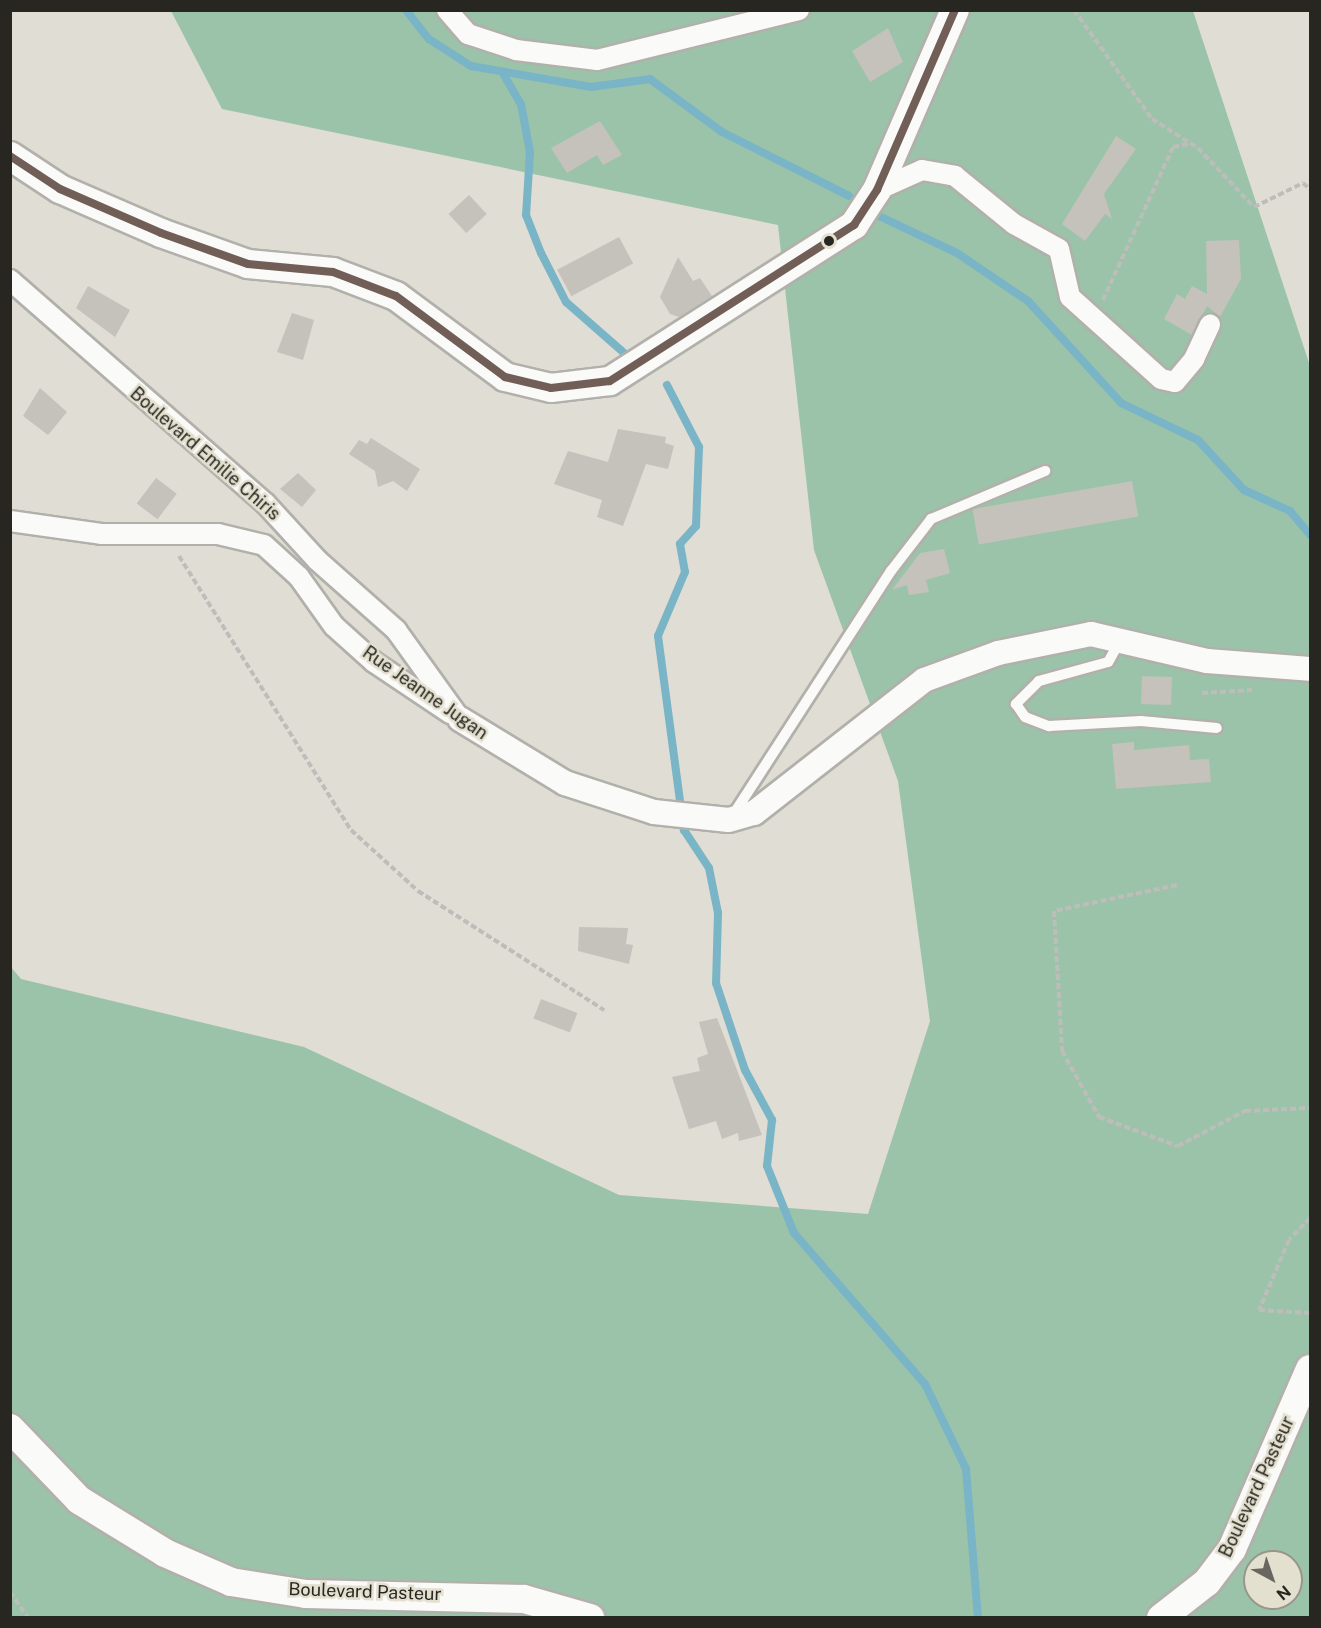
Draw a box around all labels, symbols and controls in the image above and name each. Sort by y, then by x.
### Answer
unlabelled marker [823,235,835,247]
street label: Boulevard Emilie Chiris [125,383,285,525]
street label: Rue Jeanne Jugan [358,642,492,744]
street label: Boulevard Pasteur [1215,1413,1299,1561]
north arrow [1243,1550,1303,1610]
street label: Boulevard Pasteur [288,1579,442,1605]
text: N [1273,1581,1295,1604]

